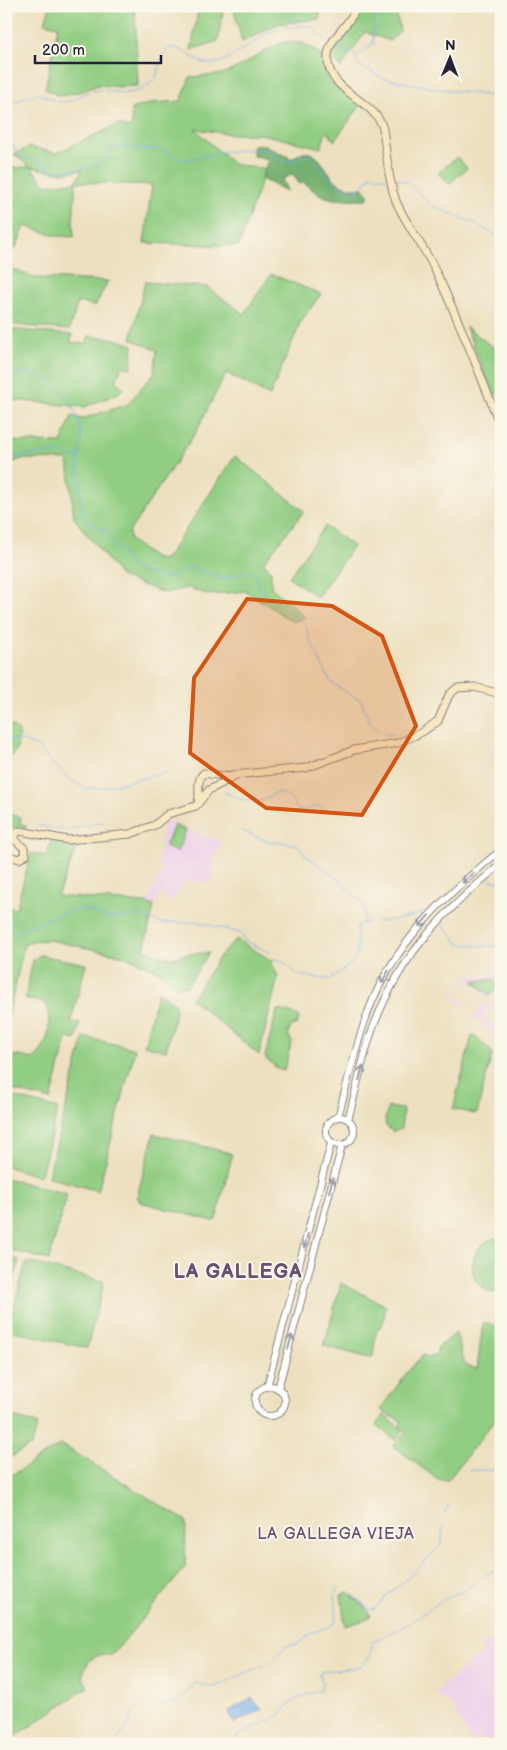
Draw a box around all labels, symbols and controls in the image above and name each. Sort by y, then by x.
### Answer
scale bar [35,32,161,64]
north arrow [424,32,474,82]
text: N [445,37,456,54]
text: 200 m [42,41,85,60]
one-way arrow [462,872,475,883]
one-way arrow [418,915,429,928]
one-way arrow [380,970,390,984]
one-way arrow [356,1065,366,1081]
one-way arrow [327,1177,336,1193]
one-way arrow [301,1232,310,1248]
district label: LA GALLEGA [173,1260,303,1284]
one-way arrow [286,1334,295,1350]
district label: LA GALLEGA VIEJA [257,1525,415,1544]

